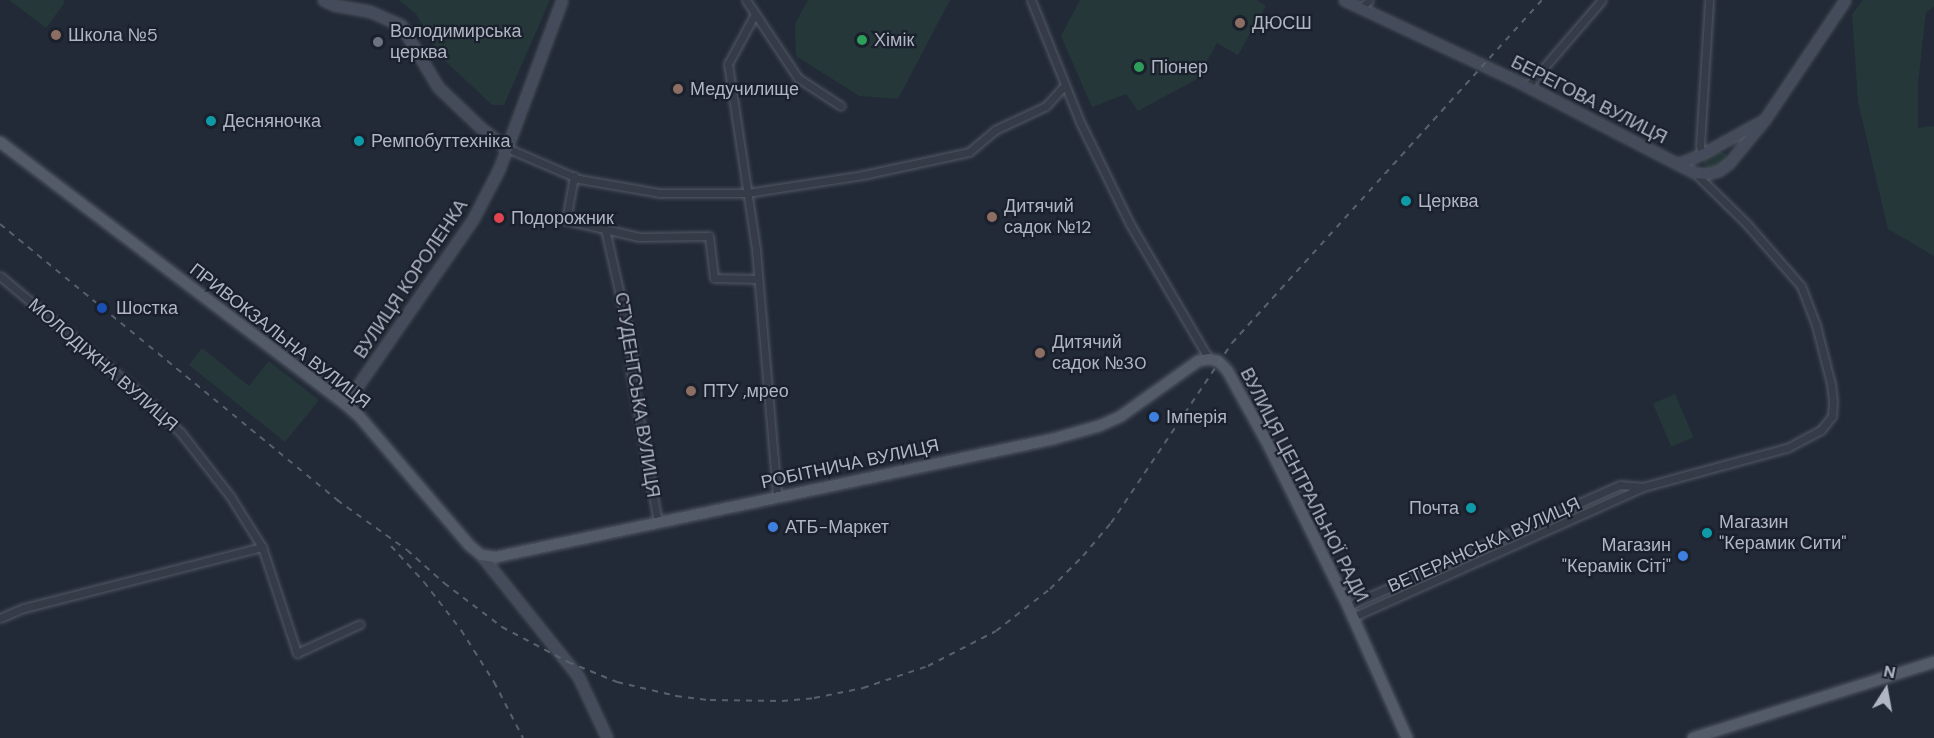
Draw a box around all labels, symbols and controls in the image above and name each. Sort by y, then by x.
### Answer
place label: ДЮСШ [1252,12,1312,34]
marker: ДЮСШ [1233,16,1247,30]
place label: Володимирська церква [390,21,522,63]
place label: Школа №5 [68,24,158,46]
marker: Школа №5 [49,28,63,42]
place label: Хімік [874,29,914,51]
marker: Хімік [855,33,869,47]
marker: Володимирська церква [371,35,385,49]
street label: БЕРЕГОВА ВУЛИЦЯ [1507,51,1671,149]
place label: Піонер [1151,56,1208,78]
marker: Піонер [1132,60,1146,74]
place label: Медучилище [690,78,799,100]
marker: Медучилище [671,82,685,96]
place label: Десняночка [223,110,321,132]
marker: Десняночка [204,114,218,128]
place label: Ремпобуттехніка [371,130,510,152]
marker: Ремпобуттехніка [352,134,366,148]
place label: Церква [1418,190,1479,212]
marker: Церква [1399,194,1413,208]
street label: ВУЛИЦЯ КОРОЛЕНКА [350,195,472,363]
place label: Дитячий садок №12 [1004,196,1091,238]
place label: Подорожник [511,207,614,229]
marker: Дитячий садок №12 [985,210,999,224]
marker: Подорожник [492,211,506,225]
street label: ПРИВОКЗАЛЬНА ВУЛИЦЯ [185,259,375,413]
street label: СТУДЕНТСЬКА ВУЛИЦЯ [610,291,664,499]
street label: МОЛОДІЖНА ВУЛИЦЯ [24,294,182,436]
place label: Шостка [116,297,178,319]
marker: Шостка [93,299,111,317]
place label: Дитячий садок №30 [1052,332,1146,374]
marker: Дитячий садок №30 [1033,346,1047,360]
street label: ВУЛИЦЯ ЦЕНТРАЛЬНОЇ РАДИ [1235,364,1373,606]
place label: ПТУ ,мрео [703,380,789,402]
marker: ПТУ ,мрео [684,384,698,398]
place label: Імперія [1166,406,1227,428]
marker: Імперія [1147,410,1161,424]
street label: РОБІТНИЧА ВУЛИЦЯ [759,435,941,493]
street label: ВЕТЕРАНСЬКА ВУЛИЦЯ [1384,493,1584,597]
place label: Почта [1409,497,1459,519]
marker: Почта [1464,501,1478,515]
place label: Магазин "Керамик Сити" [1719,512,1846,554]
place label: АТБ-Маркет [785,516,889,538]
marker: АТБ-Маркет [766,520,780,534]
marker: Магазин "Керамик Сити" [1700,526,1714,540]
place label: Магазин "Керамік Сіті" [1562,535,1671,578]
marker: Магазин "Керамік Сіті" [1676,549,1690,563]
north arrow [1856,660,1916,720]
text: N [1882,660,1897,683]

